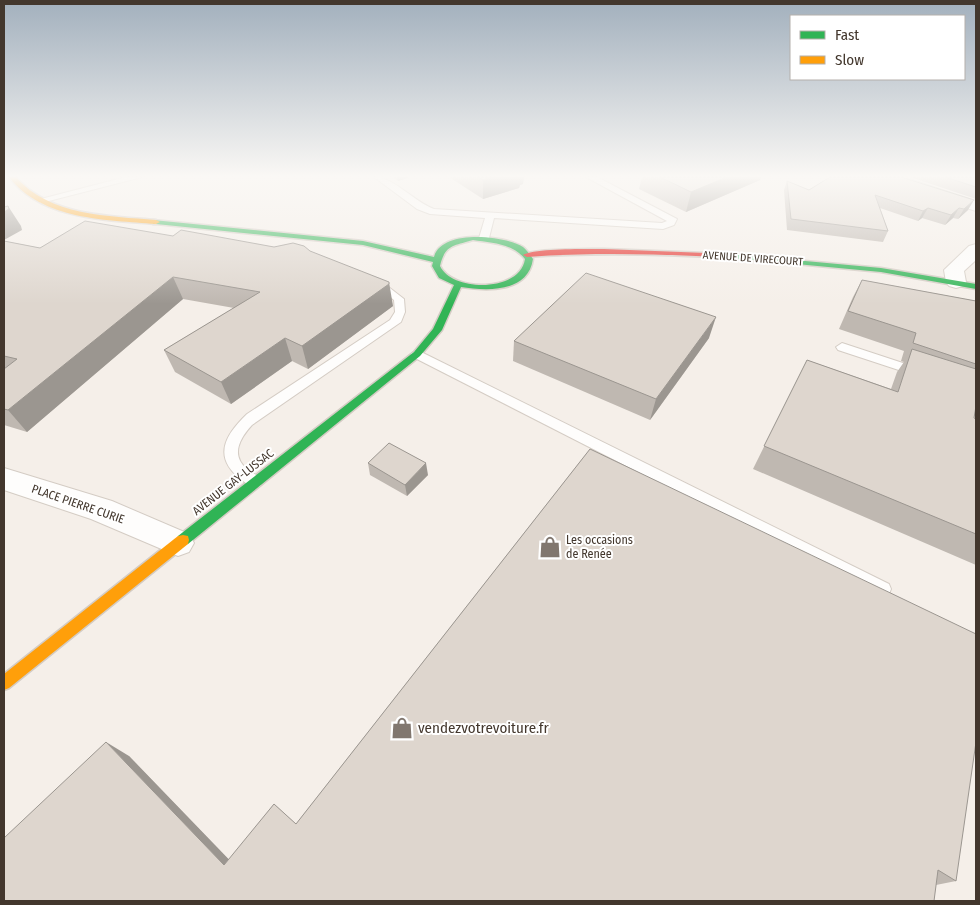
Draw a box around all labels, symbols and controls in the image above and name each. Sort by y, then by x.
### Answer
legend [790,15,965,80]
text: Fast [835,26,859,44]
text: Slow [835,51,864,69]
street label: AVENUE DE VIRECOURT [702,249,804,269]
street label: AVENUE GAY-LUSSAC [190,446,276,518]
street label: PLACE PIERRE CURIE [30,482,127,527]
place label: Les occasions de Renée [566,533,633,561]
shop icon: Les occasions de Renée [537,534,563,560]
shop icon: vendezvotrevoiture.fr [389,715,415,741]
place label: vendezvotrevoiture.fr [418,719,549,737]

